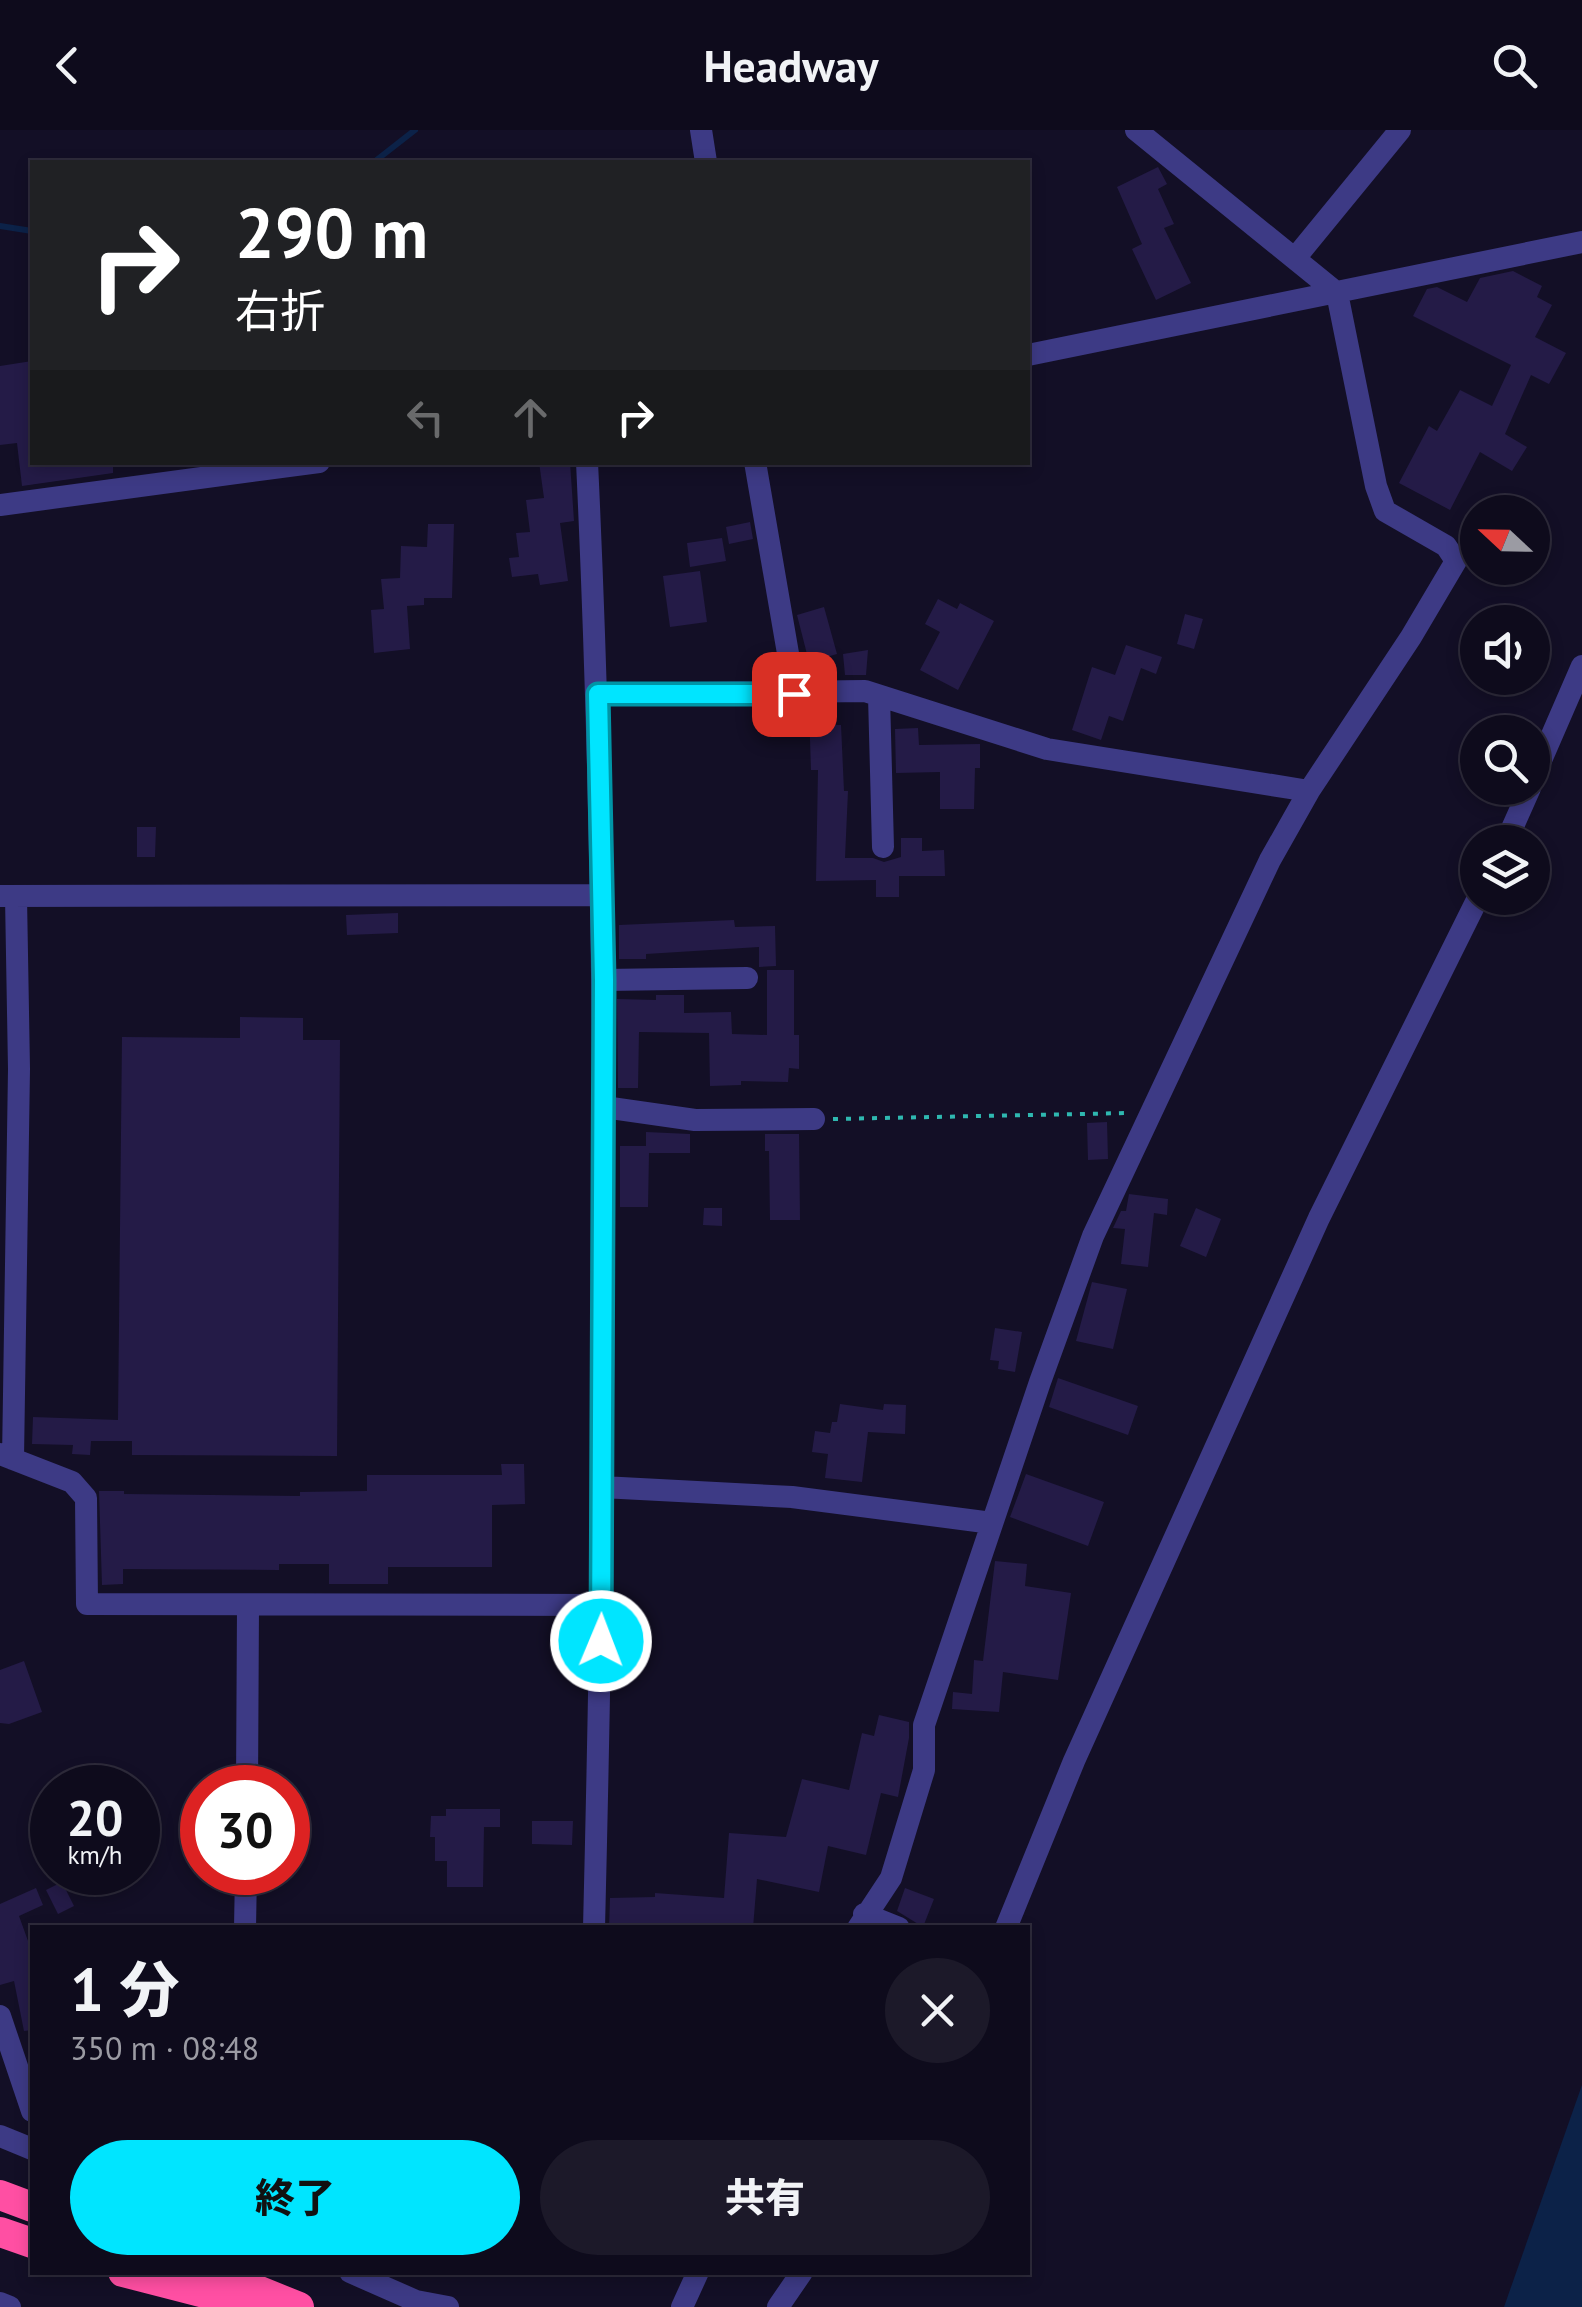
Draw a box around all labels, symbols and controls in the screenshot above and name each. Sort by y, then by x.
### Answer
text: Headway [703,36,879,94]
icon: back [40,38,95,93]
icon: search [1487,38,1542,93]
text: 290 m [235,187,428,277]
icon: right [70,200,200,330]
text: 右折 [235,281,325,339]
icon: left [398,390,453,445]
icon: ahead [503,390,558,445]
icon: right [608,390,663,445]
north arrow [1460,495,1550,585]
map controls [1460,495,1550,915]
button: sound [1460,605,1550,695]
pin [752,652,837,737]
icon: arrive [767,667,822,722]
button: search [1460,715,1550,805]
button: layers [1460,825,1550,915]
position arrow [549,1589,653,1693]
speed limit sign: 30 [180,1765,310,1895]
text: 20 [67,1785,123,1850]
text: km/h [68,1839,122,1871]
text: 1 分 [70,1950,179,2028]
button: close [885,1958,990,2063]
text: 350 m · 08:48 [70,2027,259,2069]
button: 終了 [70,2140,520,2255]
button: 共有 [540,2140,990,2255]

